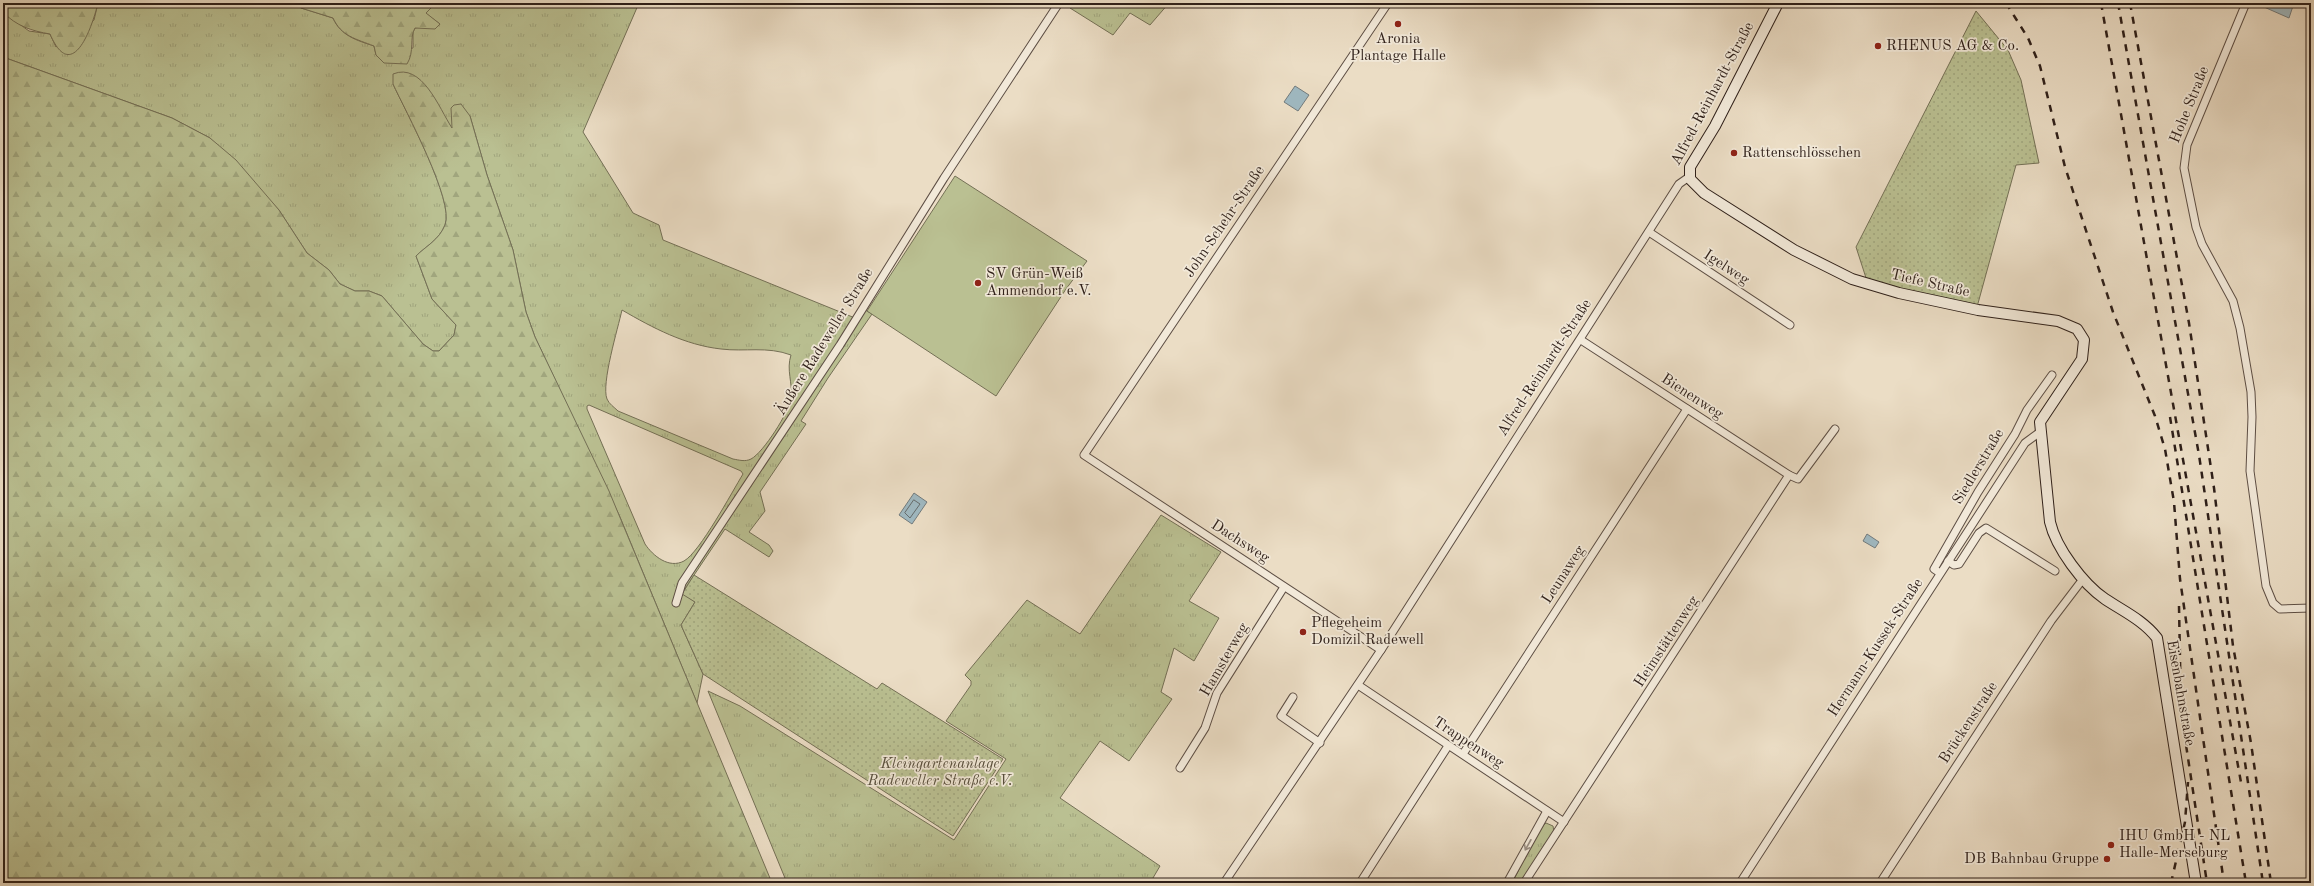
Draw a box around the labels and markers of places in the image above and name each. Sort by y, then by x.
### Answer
marker: Aronia Plantage Halle [1393,19,1403,29]
place label: Aronia Plantage Halle [1350,32,1446,64]
place label: RHENUS AG & Co. [1886,39,2019,54]
marker: RHENUS AG & Co. [1873,41,1883,51]
place label: Rattenschlösschen [1742,146,1861,161]
marker: Rattenschlösschen [1729,148,1739,158]
place label: SV Grün-Weiß Ammendorf e.V. [986,267,1091,299]
marker: SV Grün-Weiß Ammendorf e.V. [973,278,983,288]
place label: Pflegeheim Domizil Radewell [1311,616,1424,648]
marker: Pflegeheim Domizil Radewell [1298,627,1308,637]
place label: IHU GmbH - NL Halle-Merseburg [2119,829,2230,861]
marker: IHU GmbH - NL Halle-Merseburg [2106,840,2116,850]
place label: DB Bahnbau Gruppe [1964,852,2099,867]
marker: DB Bahnbau Gruppe [2102,854,2112,864]

